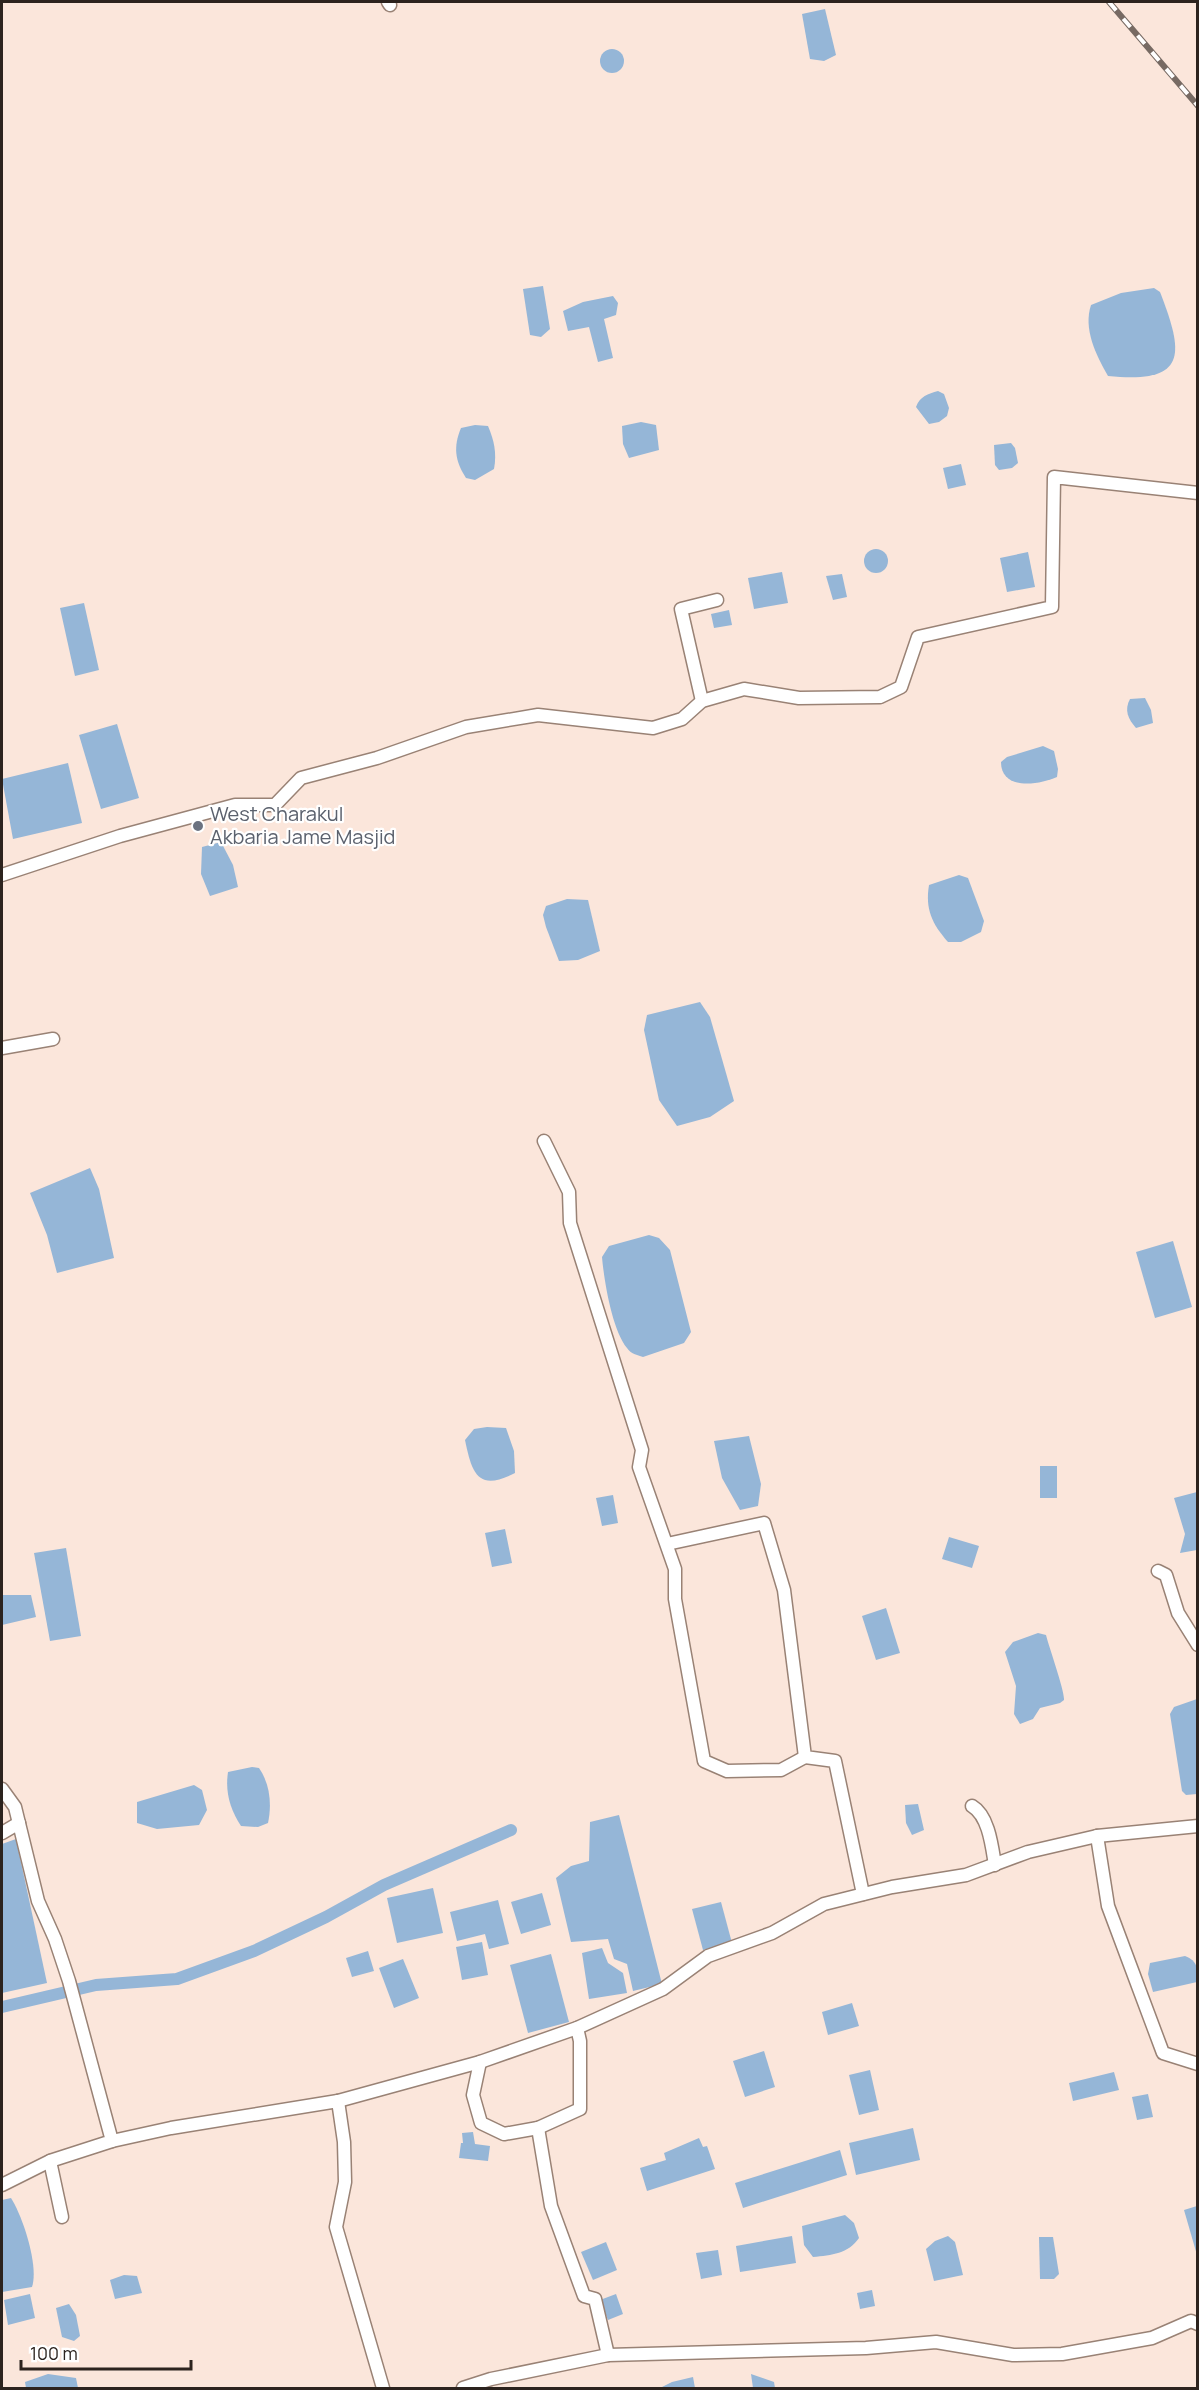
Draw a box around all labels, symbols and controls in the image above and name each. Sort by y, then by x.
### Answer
place label: West Charakul Akbaria Jame Masjid [210,800,395,850]
marker: West Charakul Akbaria Jame Masjid [191,819,205,833]
scale bar [21,2333,190,2371]
text: 100 m [30,2341,78,2365]

